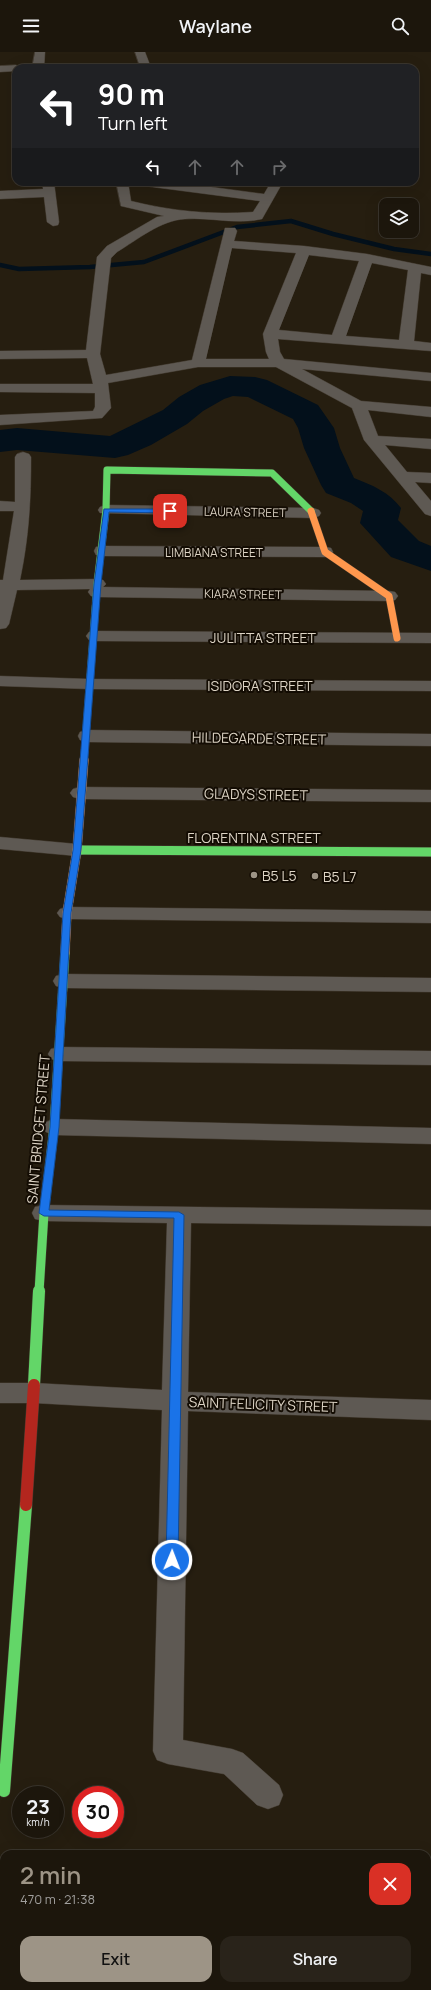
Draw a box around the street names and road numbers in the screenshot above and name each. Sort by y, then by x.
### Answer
street label: LAURA STREET [204,503,287,521]
street label: LIMBIANA STREET [165,544,264,561]
street label: KIARA STREET [204,585,283,603]
street label: JULITTA STREET [210,628,317,647]
street label: ISIDORA STREET [207,676,313,695]
street label: HILDEGARDE STREET [192,727,327,749]
street label: GLADYS STREET [204,784,309,804]
street label: FLORENTINA STREET [187,828,321,847]
street label: SAINT BRIDGET STREET [22,1053,54,1204]
street label: SAINT FELICITY STREET [188,1392,338,1416]

